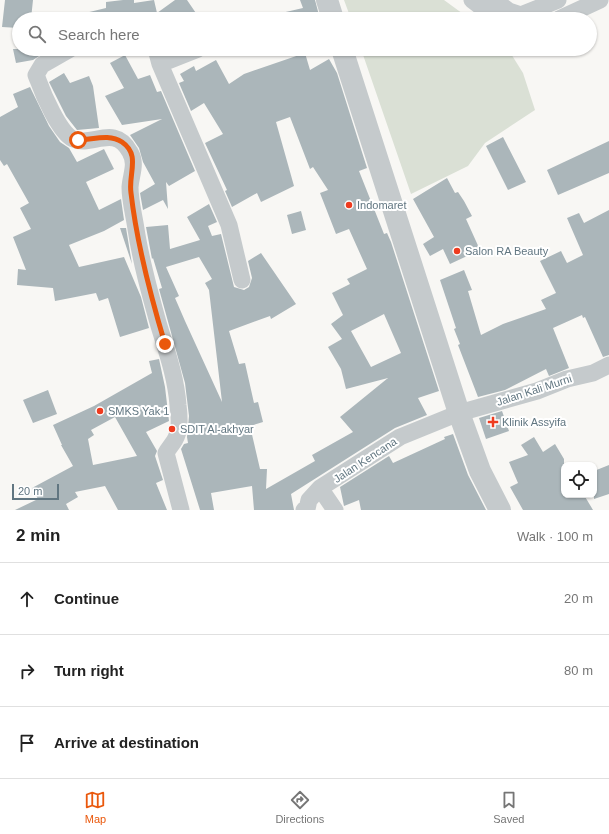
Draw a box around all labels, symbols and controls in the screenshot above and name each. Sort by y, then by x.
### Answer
search box [12,12,597,56]
icon: search [26,23,48,45]
text: Search here [58,26,140,43]
route start [69,131,87,149]
place label: Indomaret [357,199,407,211]
marker: Indomaret [344,200,354,210]
place label: Salon RA Beauty [465,245,549,257]
marker: Salon RA Beauty [452,246,462,256]
route end [156,335,174,353]
street label: Jalan Kali Murni [495,372,573,408]
place label: SMKS Yak 1 [108,405,169,417]
marker: SMKS Yak 1 [95,406,105,416]
marker: Klinik Assyifa [487,416,499,428]
place label: Klinik Assyifa [502,416,567,428]
place label: SDIT Al-akhyar [180,423,254,435]
marker: SDIT Al-akhyar [167,424,177,434]
street label: Jalan Kencana [331,435,400,485]
map controls [561,462,597,498]
button: locate [561,462,597,498]
scale bar [12,482,59,501]
text: 20 m [18,485,42,497]
text: 2 min [16,526,60,545]
text: Walk · 100 m [517,529,593,544]
icon: ahead [16,588,38,610]
text: Continue [54,590,119,607]
text: 20 m [564,591,593,606]
icon: right [16,660,38,682]
text: Turn right [54,662,124,679]
text: 80 m [564,663,593,678]
icon: arrive [16,732,38,754]
text: Arrive at destination [54,734,199,751]
tab: Map [84,789,106,825]
tab: Directions [275,789,324,825]
tab: Saved [493,789,524,825]

